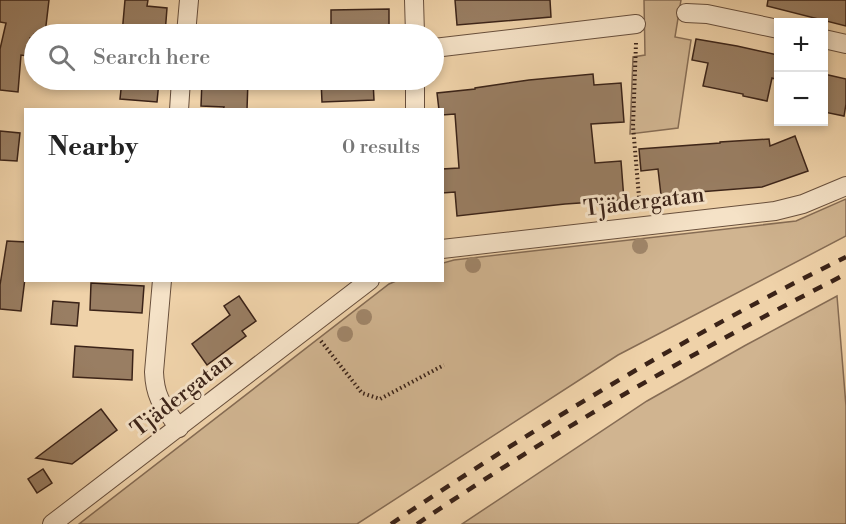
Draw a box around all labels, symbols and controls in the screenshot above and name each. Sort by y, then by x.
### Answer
map controls [774,18,828,126]
button: + [774,18,828,72]
search box [24,24,444,90]
icon: search [45,41,78,74]
text: Search here [93,44,210,71]
button: − [774,72,828,126]
text: Nearby [48,131,138,163]
text: 0 results [342,135,420,160]
street label: Tjädergatan [582,181,706,223]
street label: Tjädergatan [126,347,238,443]

